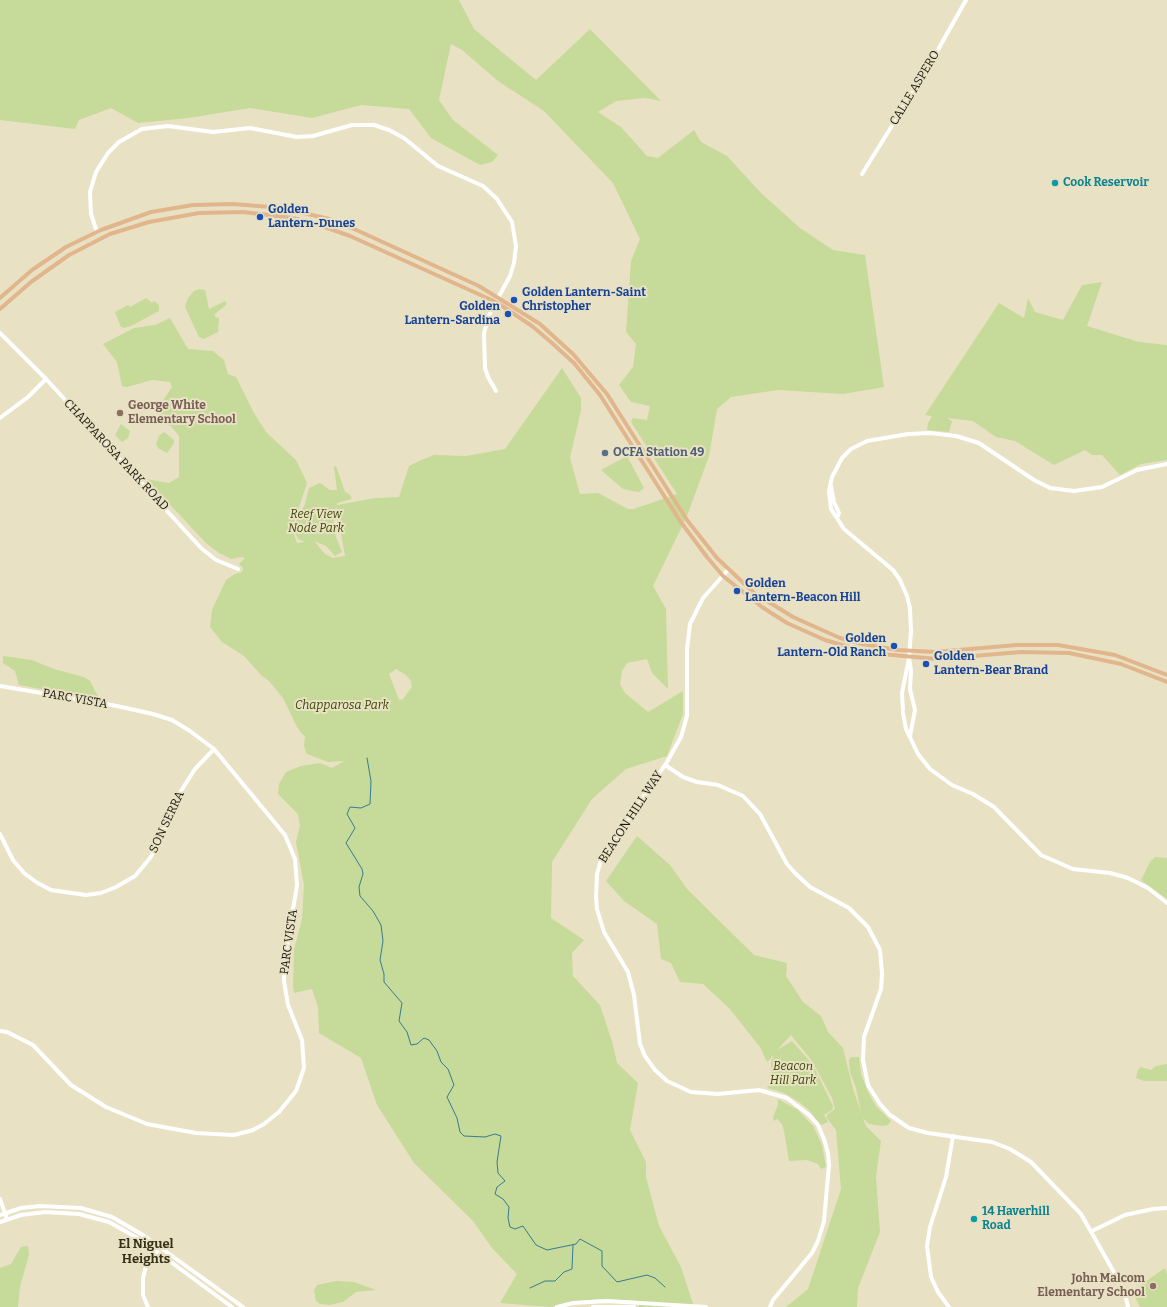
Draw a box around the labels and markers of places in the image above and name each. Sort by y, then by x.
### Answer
place label: Cook Reservoir [1063,176,1149,190]
marker: Cook Reservoir [1050,178,1060,188]
place label: Golden Lantern-Dunes [268,203,355,231]
marker: Golden Lantern-Dunes [255,212,265,222]
place label: Golden Lantern-Saint Christopher [522,286,646,314]
marker: Golden Lantern-Saint Christopher [509,295,519,305]
place label: Golden Lantern-Sardina [404,300,500,328]
marker: Golden Lantern-Sardina [503,309,513,319]
place label: George White Elementary School [128,399,236,427]
marker: George White Elementary School [115,408,125,418]
place label: OCFA Station 49 [613,446,704,460]
marker: OCFA Station 49 [600,448,610,458]
place label: Golden Lantern-Beacon Hill [745,577,860,605]
marker: Golden Lantern-Beacon Hill [732,586,742,596]
place label: Golden Lantern-Old Ranch [777,632,886,660]
marker: Golden Lantern-Old Ranch [889,641,899,651]
place label: Golden Lantern-Bear Brand [934,650,1048,678]
marker: Golden Lantern-Bear Brand [921,659,931,669]
place label: 14 Haverhill Road [982,1205,1050,1233]
marker: 14 Haverhill Road [969,1214,979,1224]
place label: John Malcom Elementary School [1037,1272,1145,1300]
marker: John Malcom Elementary School [1148,1281,1158,1291]

